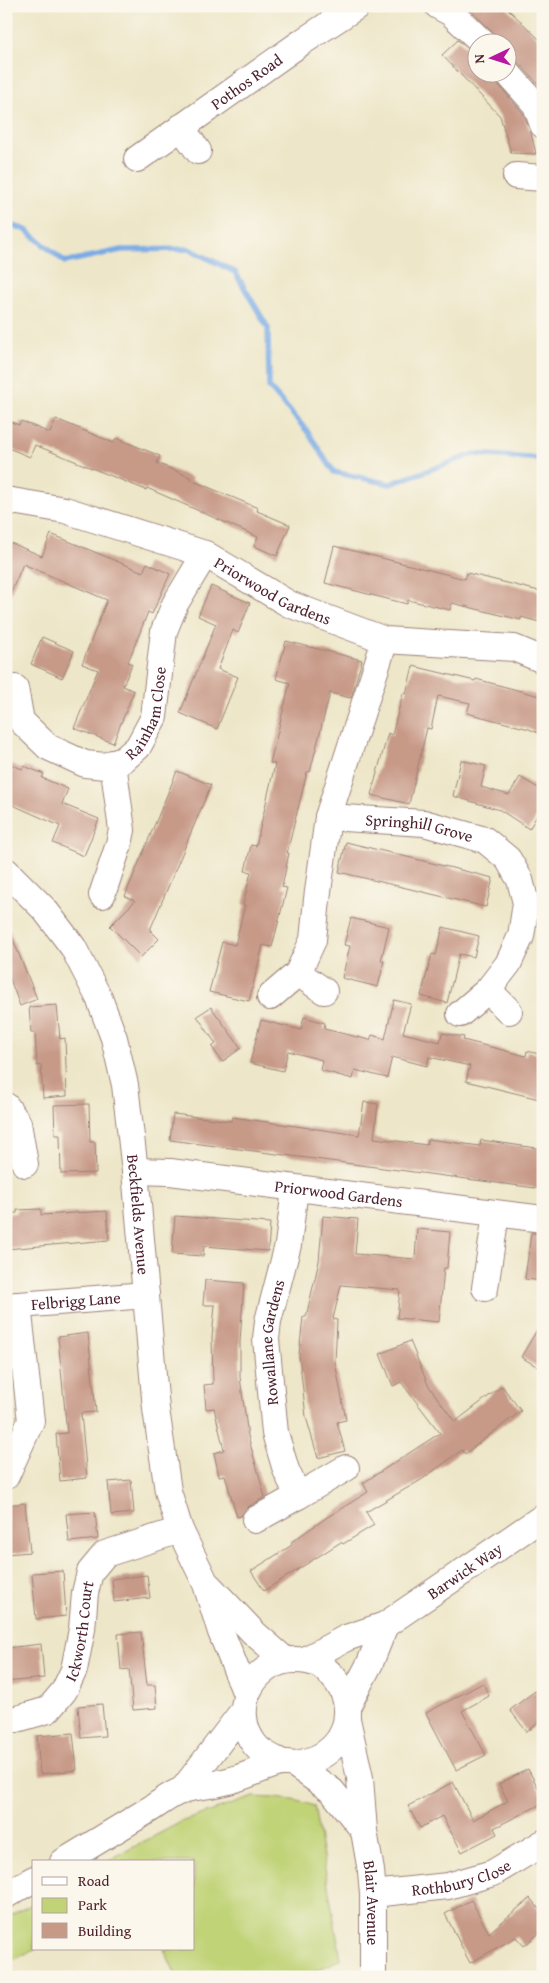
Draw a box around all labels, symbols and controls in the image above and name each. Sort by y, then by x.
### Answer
north arrow [466,32,516,82]
street label: Pothos Road [206,47,287,115]
text: N [469,53,489,64]
street label: Priorwood Gardens [210,550,334,631]
street label: Rainham Close [120,665,172,765]
street label: Springhill Grove [365,807,476,848]
street label: Beckfields Avenue [121,1153,156,1276]
street label: Priorwood Gardens [273,1173,404,1213]
street label: Rowallane Gardens [254,1277,290,1406]
street label: Felbrigg Lane [30,1285,122,1316]
street label: Barwick Way [422,1536,507,1605]
street label: Ickworth Court [58,1578,100,1685]
street label: Rothbury Close [410,1853,515,1902]
street label: Blair Avenue [357,1858,385,1945]
legend [32,1860,195,1950]
text: Road [78,1870,109,1891]
text: Park [78,1894,107,1915]
text: Building [78,1920,132,1941]

